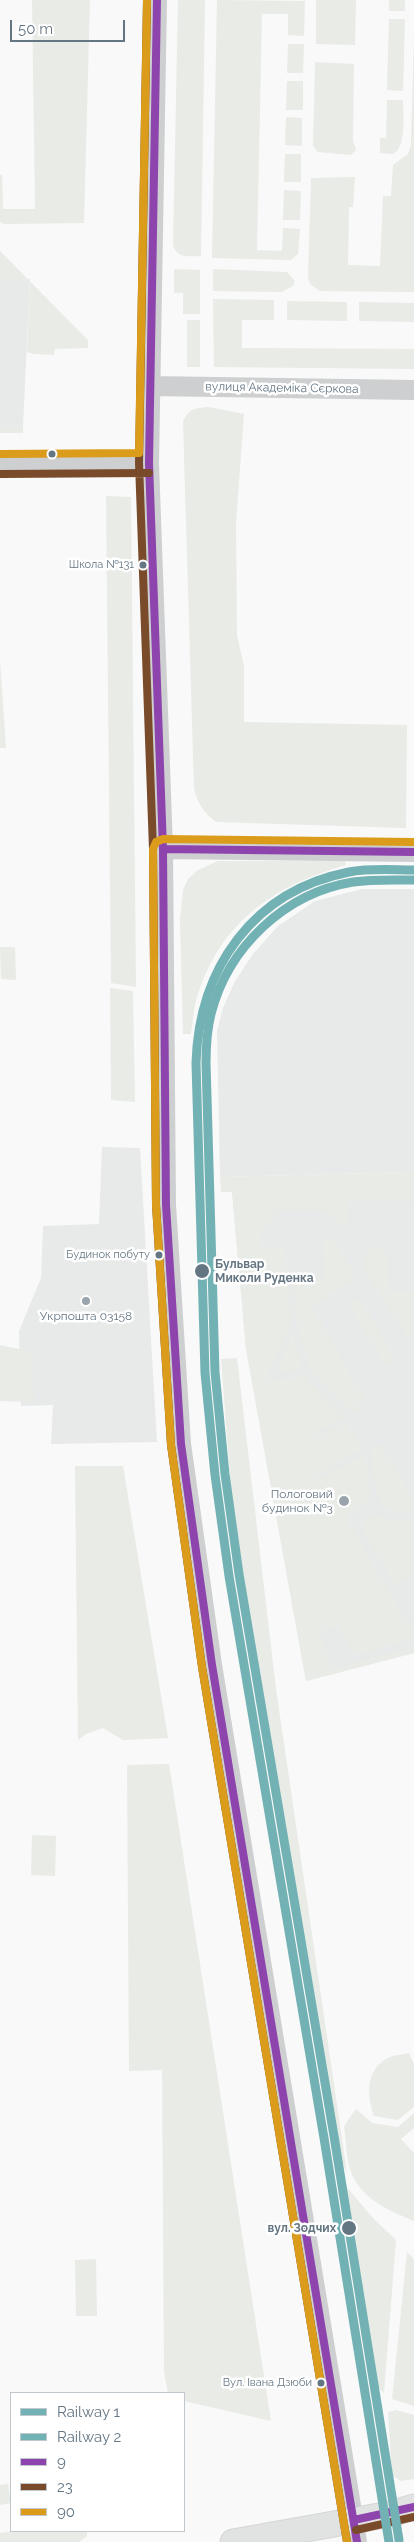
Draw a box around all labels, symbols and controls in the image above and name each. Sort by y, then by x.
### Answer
scale bar [12,10,128,42]
text: 50 m [18,20,53,38]
street label: вулиця Академіка Сєркова [205,379,359,397]
unlabelled marker [47,449,57,459]
place label: Школа №131 [69,558,134,572]
marker: Школа №131 [138,560,148,570]
place label: Будинок побуту [66,1248,150,1262]
marker: Будинок побуту [154,1250,164,1260]
place label: Бульвар Миколи Руденка [215,1257,314,1285]
marker: Бульвар Миколи Руденка [193,1262,211,1280]
marker: Укрпошта 03158 [80,1295,92,1307]
place label: Укрпошта 03158 [40,1309,132,1323]
place label: Пологовий будинок №3 [262,1487,333,1515]
marker: Пологовий будинок №3 [337,1494,351,1508]
marker: вул. Зодчих [340,2219,358,2237]
place label: вул. Зодчих [267,2221,336,2235]
place label: Вул. Івана Дзюби [223,2376,312,2390]
marker: Вул. Івана Дзюби [316,2378,326,2388]
legend [10,2392,185,2532]
text: Railway 1 [57,2403,120,2421]
text: Railway 2 [57,2428,121,2446]
text: 9 [57,2453,66,2471]
text: 23 [57,2478,73,2496]
text: 90 [57,2503,75,2521]

